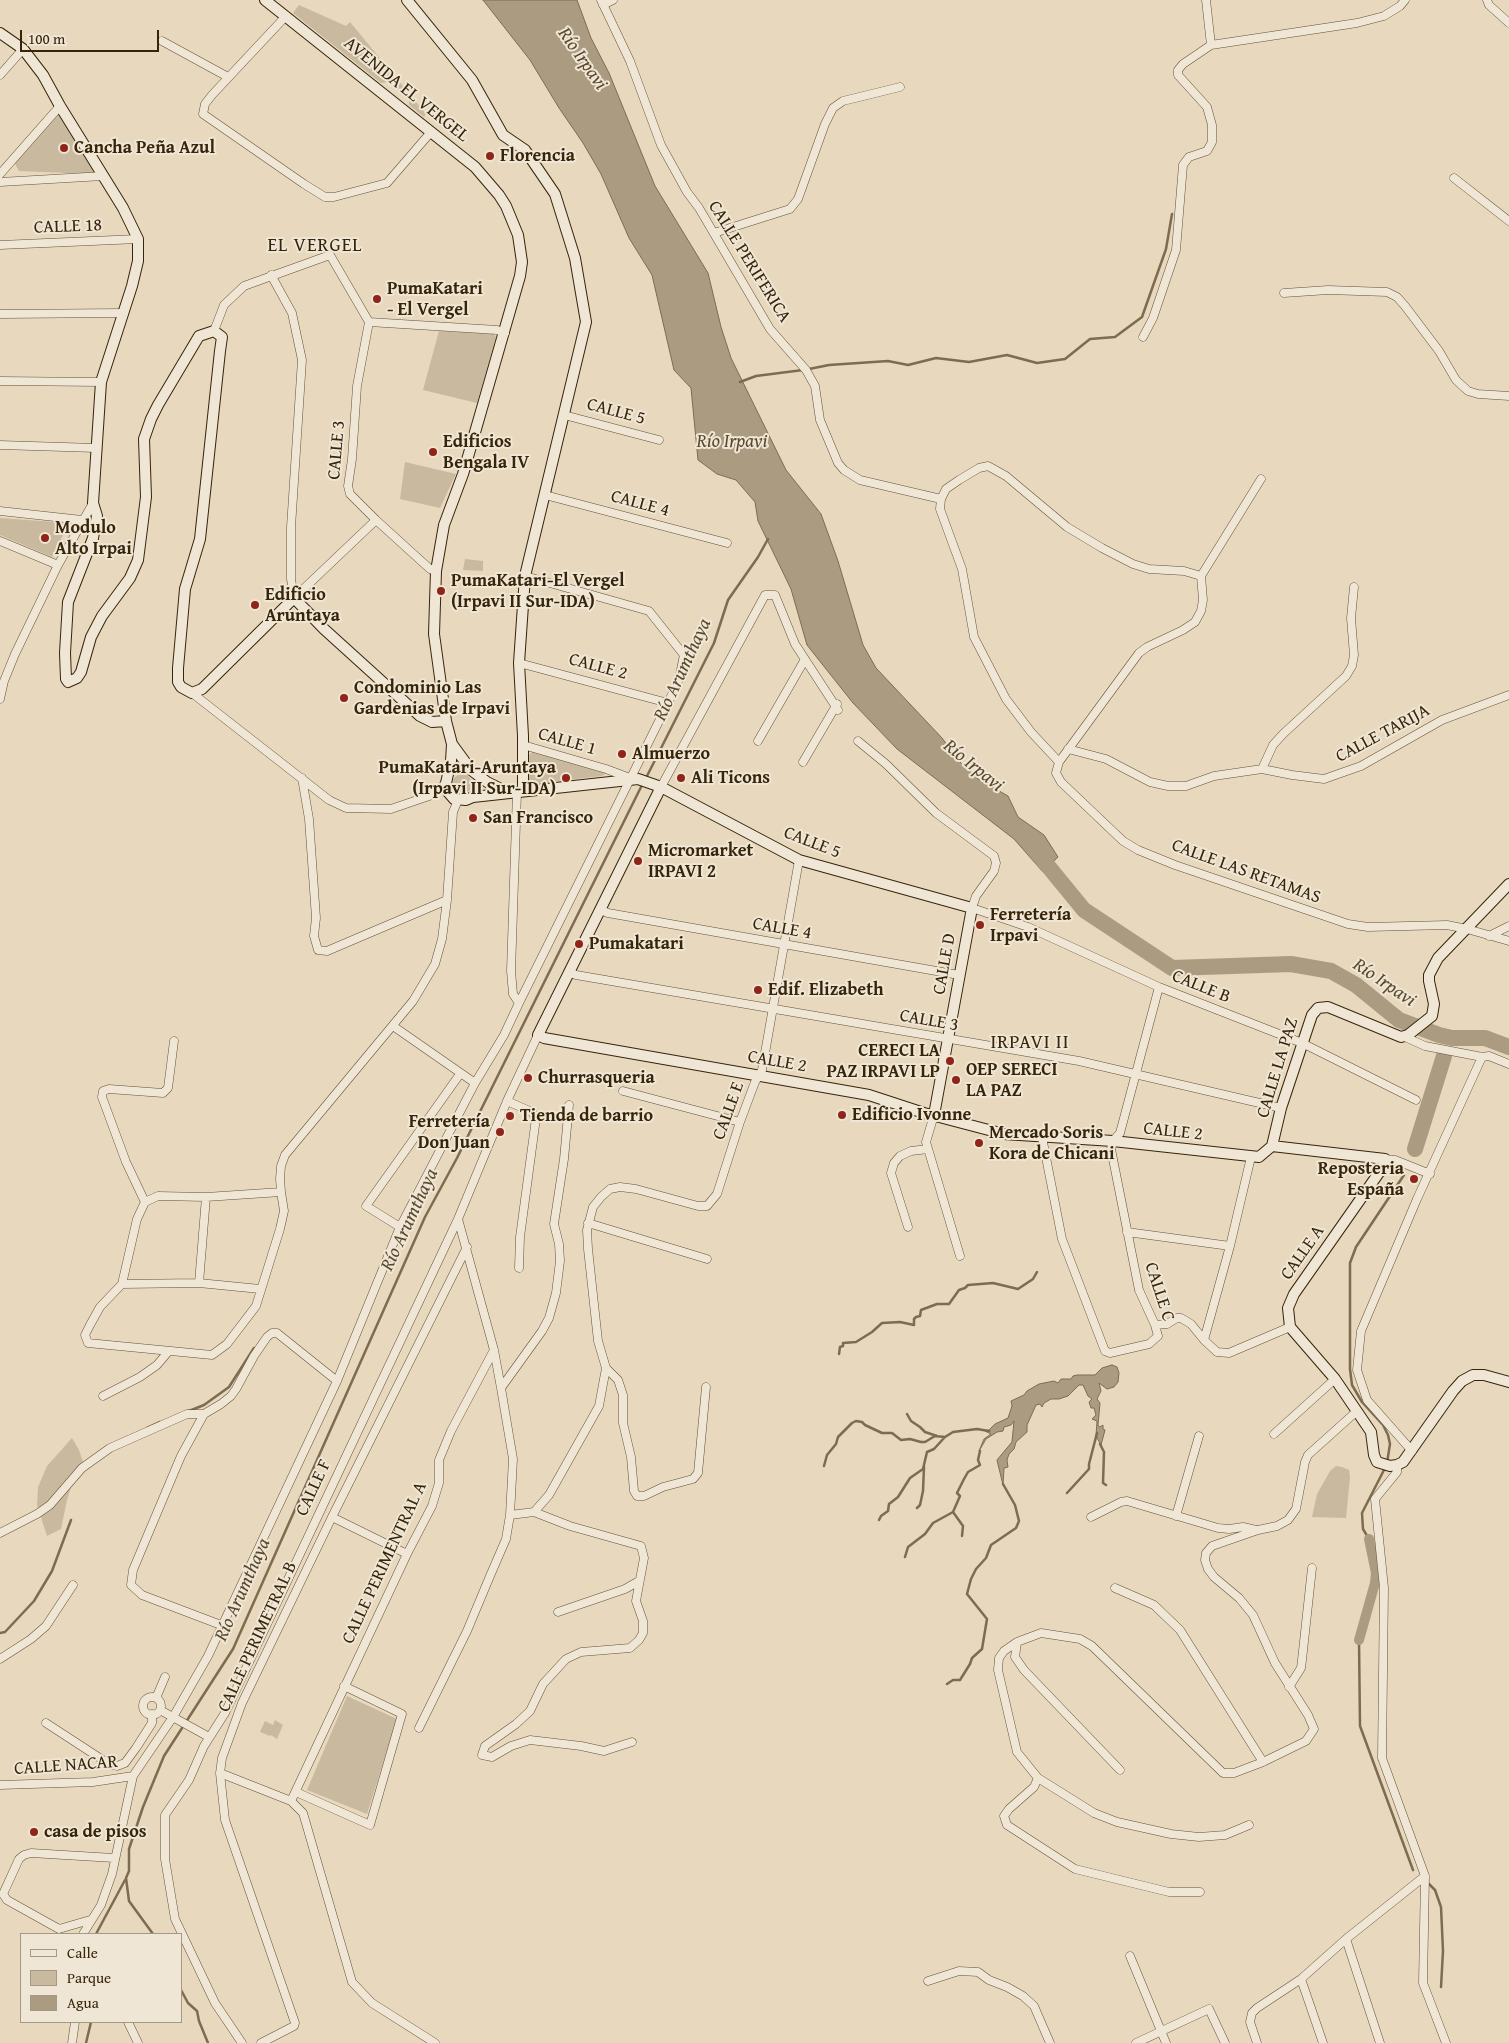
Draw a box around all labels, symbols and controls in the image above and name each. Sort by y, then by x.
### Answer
scale bar [22,20,161,52]
water label: Río Irpavi [552,23,612,95]
text: 100 m [28,28,65,49]
street label: AVENIDA EL VERGEL [339,33,473,147]
place label: Cancha Peña Azul [74,137,215,159]
marker: Cancha Peña Azul [58,142,70,154]
place label: Florencia [500,145,575,167]
marker: Florencia [484,150,496,162]
street label: CALLE PERIFERICA [703,197,795,327]
street label: CALLE 18 [34,215,102,239]
district label: EL VERGEL [266,235,364,257]
place label: PumaKatari - El Vergel [387,278,483,320]
marker: PumaKatari - El Vergel [371,293,383,305]
street label: CALLE 5 [584,394,648,430]
street label: CALLE 3 [324,419,350,481]
place label: Edificios Bengala IV [443,431,529,474]
water label: Río Irpavi [697,431,767,453]
marker: Edificios Bengala IV [427,446,439,458]
street label: CALLE 4 [608,486,672,522]
place label: Modulo Alto Irpai [55,517,132,560]
marker: Modulo Alto Irpai [39,532,51,544]
place label: PumaKatari-El Vergel (Irpavi II Sur-IDA) [451,570,625,612]
place label: Edificio Aruntaya [265,584,340,626]
marker: PumaKatari-El Vergel (Irpavi II Sur-IDA) [435,585,447,597]
marker: Edificio Aruntaya [249,599,261,611]
water label: Río Arumthaya [649,615,717,725]
street label: CALLE 2 [566,649,630,685]
place label: Condominio Las Gardenias de Irpavi [354,677,510,720]
marker: Condominio Las Gardenias de Irpavi [338,692,350,704]
street label: CALLE TARIJA [1332,700,1434,768]
street label: CALLE 1 [535,723,599,761]
water label: Río Irpavi [938,735,1008,797]
place label: Almuerzo [632,743,710,765]
marker: Almuerzo [616,748,628,760]
place label: PumaKatari-Aruntaya (Irpavi II Sur-IDA) [379,757,556,800]
place label: Ali Ticons [691,767,770,789]
marker: PumaKatari-Aruntaya (Irpavi II Sur-IDA) [560,772,572,784]
marker: Ali Ticons [675,772,687,784]
place label: San Francisco [483,807,593,829]
marker: San Francisco [467,812,479,824]
street label: CALLE 5 [780,822,844,864]
street label: CALLE LAS RETAMAS [1168,835,1324,909]
place label: Micromarket IRPAVI 2 [648,840,753,882]
marker: Micromarket IRPAVI 2 [632,855,644,867]
place label: Ferretería Irpavi [990,904,1071,946]
street label: CALLE 4 [751,913,813,945]
marker: Ferretería Irpavi [974,919,986,931]
street label: CALLE D [929,932,961,996]
place label: Pumakatari [589,933,684,955]
marker: Pumakatari [573,938,585,950]
water label: Río Irpavi [1348,954,1420,1012]
street label: CALLE B [1169,966,1233,1008]
place label: Edif. Elizabeth [768,979,884,1001]
marker: Edif. Elizabeth [752,984,764,996]
street label: CALLE 3 [898,1005,960,1037]
street label: CALLE LA PAZ [1253,1015,1303,1121]
district label: IRPAVI II [989,1032,1071,1054]
place label: CERECI LA PAZ IRPAVI LP [827,1040,940,1082]
street label: CALLE 2 [746,1046,808,1078]
marker: CERECI LA PAZ IRPAVI LP [944,1055,956,1067]
place label: OEP SERECI LA PAZ [966,1059,1058,1102]
place label: Churrasqueria [538,1067,655,1089]
marker: Churrasqueria [522,1072,534,1084]
marker: OEP SERECI LA PAZ [950,1074,962,1086]
street label: CALLE E [709,1079,749,1143]
place label: Edificio Ivonne [852,1104,971,1126]
place label: Tienda de barrio [520,1105,653,1127]
marker: Edificio Ivonne [836,1109,848,1121]
marker: Tienda de barrio [504,1110,516,1122]
place label: Ferretería Don Juan [409,1111,490,1154]
street label: CALLE 2 [1142,1118,1204,1146]
place label: Mercado Soris Kora de Chicani [989,1122,1115,1164]
marker: Ferretería Don Juan [494,1126,506,1138]
marker: Mercado Soris Kora de Chicani [973,1137,985,1149]
place label: Reposteria España [1318,1158,1404,1200]
water label: Río Arumthaya [376,1165,444,1275]
marker: Reposteria España [1408,1173,1420,1185]
street label: CALLE A [1276,1222,1330,1284]
street label: CALLE C [1139,1260,1179,1324]
street label: CALLE F [292,1456,336,1520]
street label: CALLE PERIMENTRAL A [338,1479,432,1647]
water label: Río Arumthaya [210,1535,276,1645]
street label: CALLE PERIMETRAL B [214,1558,302,1716]
street label: CALLE NACAR [13,1752,119,1780]
place label: casa de pisos [44,1821,146,1843]
marker: casa de pisos [28,1826,40,1838]
legend [20,1933,182,2023]
text: Calle [67,1942,98,1963]
text: Parque [67,1967,111,1988]
text: Agua [67,1992,99,2013]

